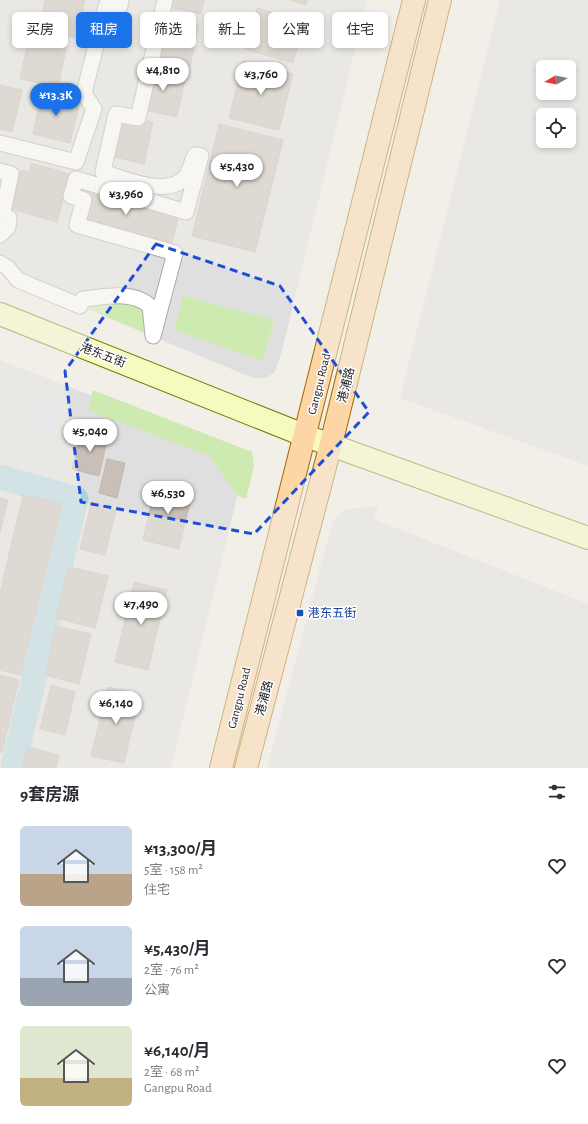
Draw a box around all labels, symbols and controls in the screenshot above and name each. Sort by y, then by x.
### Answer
chip: 买房 [12,12,68,48]
chip: 租房 [76,12,132,48]
chip: 筛选 [140,12,196,48]
chip: 新上 [204,12,260,48]
chip: 公寓 [268,12,324,48]
chip: 住宅 [332,12,388,48]
pin: ¥4,810 [130,58,196,92]
north arrow [536,60,576,100]
map controls [536,60,576,148]
pin: ¥3,760 [228,62,294,96]
text: ¥4,810 [146,64,180,77]
text: ¥3,760 [244,68,278,81]
pin: ¥13.3K [23,83,89,117]
text: ¥13.3K [39,89,73,102]
button: locate [536,108,576,148]
pin: ¥5,430 [204,154,270,188]
text: ¥5,430 [220,160,254,173]
pin: ¥3,960 [93,182,159,216]
text: ¥3,960 [109,188,143,201]
street label: 港东五街 [78,340,128,369]
street label: Gangpu Road [306,352,332,416]
street label: 港浦路 [335,366,356,404]
pin: ¥5,040 [57,419,123,453]
text: ¥5,040 [72,425,108,438]
pin: ¥6,530 [135,481,201,515]
text: ¥6,530 [151,487,185,500]
pin: ¥7,490 [108,592,174,626]
text: ¥7,490 [123,598,159,611]
place label: 港东五街 [308,606,356,619]
marker: 港东五街 [295,608,305,618]
street label: Gangpu Road [226,666,252,730]
street label: 港浦路 [253,679,274,717]
pin: ¥6,140 [83,691,149,725]
text: ¥6,140 [99,697,133,710]
icon: filters [546,781,568,803]
text: 9套房源 [20,786,79,803]
text: ¥13,300/月 [144,840,217,857]
icon: home [52,842,100,890]
icon: heart [546,855,568,877]
text: 5室 · 158 m² [144,864,203,877]
text: 住宅 [144,884,170,897]
text: ¥5,430/月 [144,940,211,957]
icon: home [52,942,100,990]
icon: heart [546,955,568,977]
text: 2室 · 76 m² [144,964,199,977]
text: 公寓 [144,984,170,997]
icon: home [52,1042,100,1090]
text: ¥6,140/月 [144,1042,210,1059]
icon: heart [546,1055,568,1077]
text: 2室 · 68 m² [144,1066,200,1079]
text: Gangpu Road [144,1082,212,1095]

